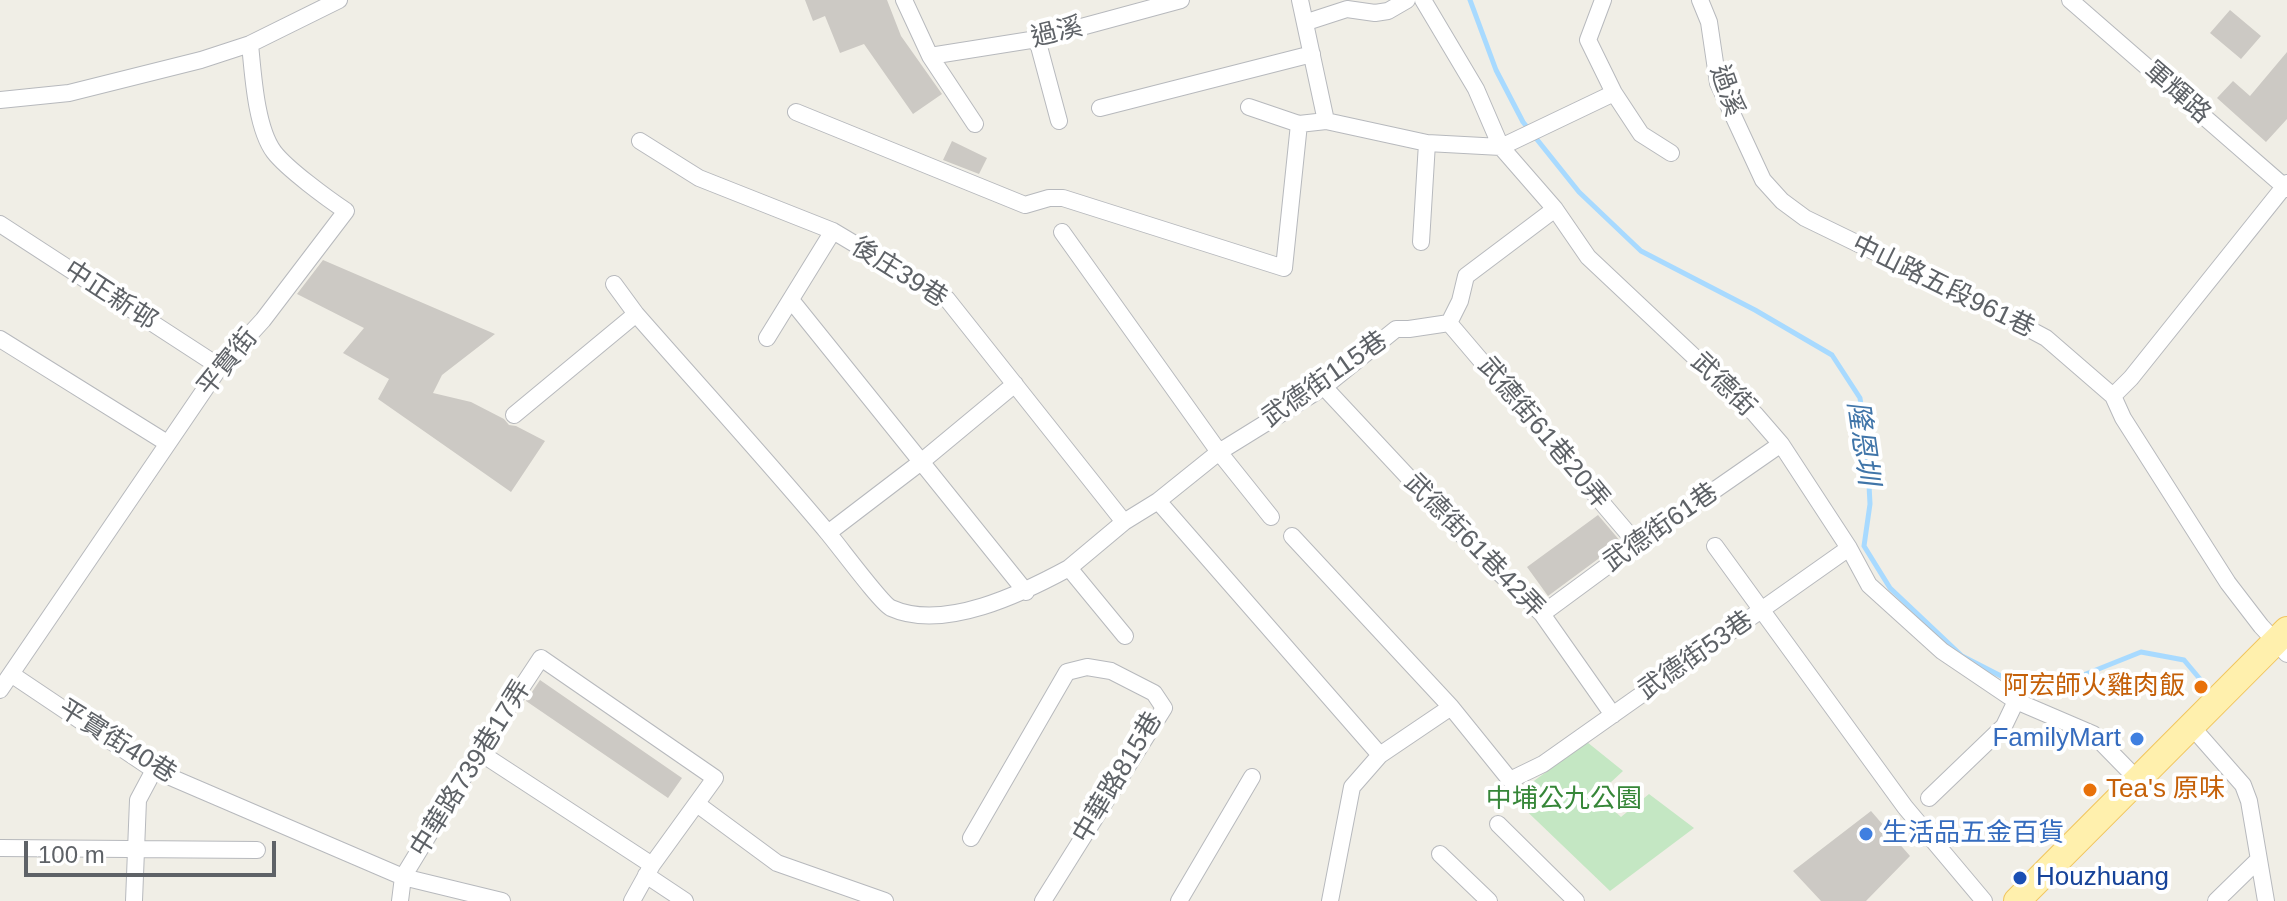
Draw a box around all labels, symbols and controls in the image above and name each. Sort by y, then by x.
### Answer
street label: 過溪 [1028,12,1086,54]
street label: 軍輝路 [2137,56,2217,130]
street label: 過溪 [1703,61,1749,121]
street label: 中山路五段961巷 [1847,229,2039,345]
street label: 後庄39巷 [845,231,953,315]
street label: 中正新邨 [58,255,162,337]
street label: 平實街 [191,323,265,403]
street label: 武德街115巷 [1256,326,1394,434]
street label: 武德街 [1684,347,1762,423]
street label: 武德街61巷20弄 [1471,351,1615,515]
water label: 隆恩圳 [1840,399,1884,487]
street label: 武德街61巷42弄 [1398,468,1550,624]
street label: 武德街61巷 [1598,477,1724,579]
street label: 武德街53巷 [1633,605,1759,707]
place label: 阿宏師火雞肉飯 [2003,671,2185,703]
street label: 中華路739巷17弄 [404,675,538,863]
marker: 阿宏師火雞肉飯 [2192,678,2210,696]
street label: 平實街40巷 [52,694,182,790]
street label: 中華路815巷 [1067,707,1169,849]
place label: FamilyMart [1992,723,2121,755]
marker: FamilyMart [2128,730,2146,748]
place label: Tea's 原味 [2106,774,2225,806]
marker: Tea's 原味 [2081,781,2099,799]
park label: 中埔公九公園 [1486,784,1642,816]
place label: 生活品五金百貨 [1882,818,2064,850]
scale bar [28,825,280,875]
marker: 生活品五金百貨 [1857,825,1875,843]
text: 100 m [38,841,105,868]
place label: Houzhuang [2036,862,2169,894]
marker: Houzhuang [2011,869,2029,887]

